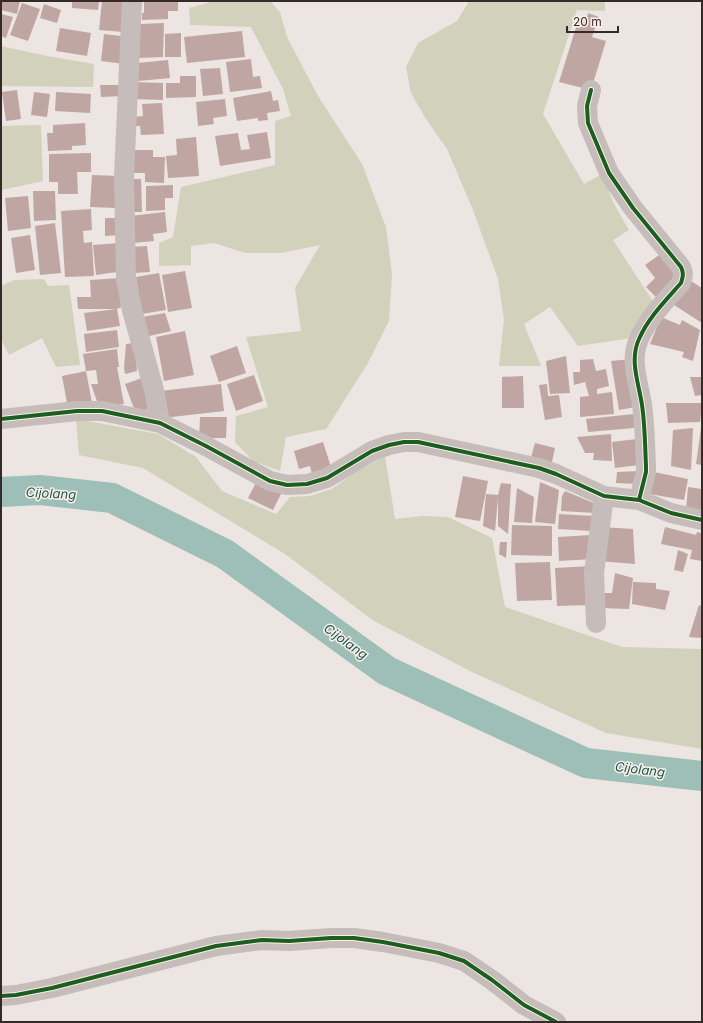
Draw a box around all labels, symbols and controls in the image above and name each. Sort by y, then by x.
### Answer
scale bar [567,8,618,34]
text: 20 m [573,14,602,29]
water label: Cijolang [25,484,77,502]
water label: Cijolang [321,620,371,662]
water label: Cijolang [614,758,666,780]

